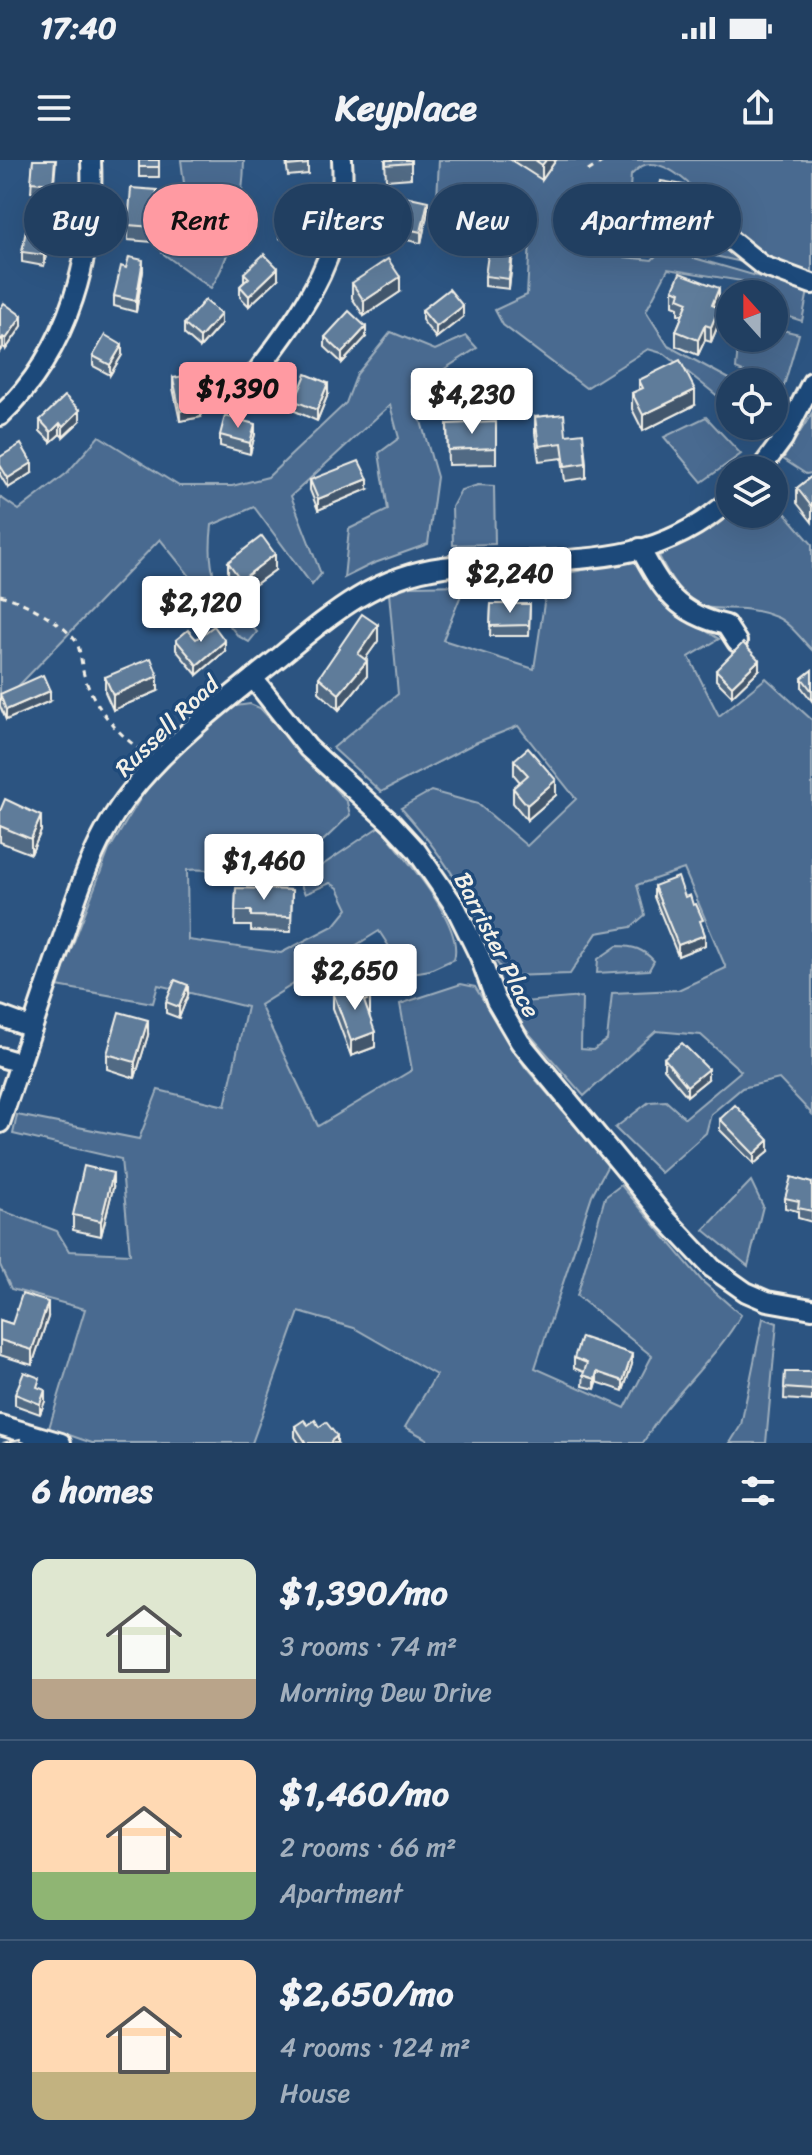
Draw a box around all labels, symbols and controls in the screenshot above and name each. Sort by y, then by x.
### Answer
text: 17:40 [40,1,117,55]
text: Keyplace [335,76,477,140]
icon: menu [32,86,76,130]
icon: share [736,86,780,130]
chip: Buy [24,184,127,256]
chip: Rent [143,184,258,256]
chip: Filters [274,184,412,256]
chip: New [428,184,537,256]
chip: Apartment [553,184,741,256]
north arrow [716,280,788,352]
map controls [716,280,788,528]
pin: $1,390 [173,362,303,430]
text: $1,390 [197,365,279,411]
pin: $4,230 [407,368,537,436]
button: locate [716,368,788,440]
text: $4,230 [429,371,515,417]
button: layers [716,456,788,528]
pin: $2,240 [445,547,575,615]
text: $2,240 [466,550,554,596]
pin: $2,120 [136,576,266,644]
text: $2,120 [160,579,242,625]
street label: Russell Road [105,664,230,787]
pin: $1,460 [199,834,329,902]
text: $1,460 [222,837,306,883]
street label: Barrister Place [442,865,552,1025]
pin: $2,650 [290,944,420,1012]
text: $2,650 [312,947,398,993]
text: 6 homes [32,1461,153,1521]
icon: filters [736,1469,780,1513]
text: $1,390/mo [280,1563,448,1623]
icon: home [96,1591,192,1687]
text: 3 rooms · 74 m² [280,1623,457,1669]
text: Morning Dew Drive [280,1669,492,1715]
text: $1,460/mo [280,1764,449,1824]
icon: home [96,1792,192,1888]
text: 2 rooms · 66 m² [280,1824,456,1870]
text: Apartment [280,1870,403,1916]
text: $2,650/mo [280,1964,453,2024]
icon: home [96,1992,192,2088]
text: 4 rooms · 124 m² [280,2024,471,2070]
text: House [280,2070,350,2116]

